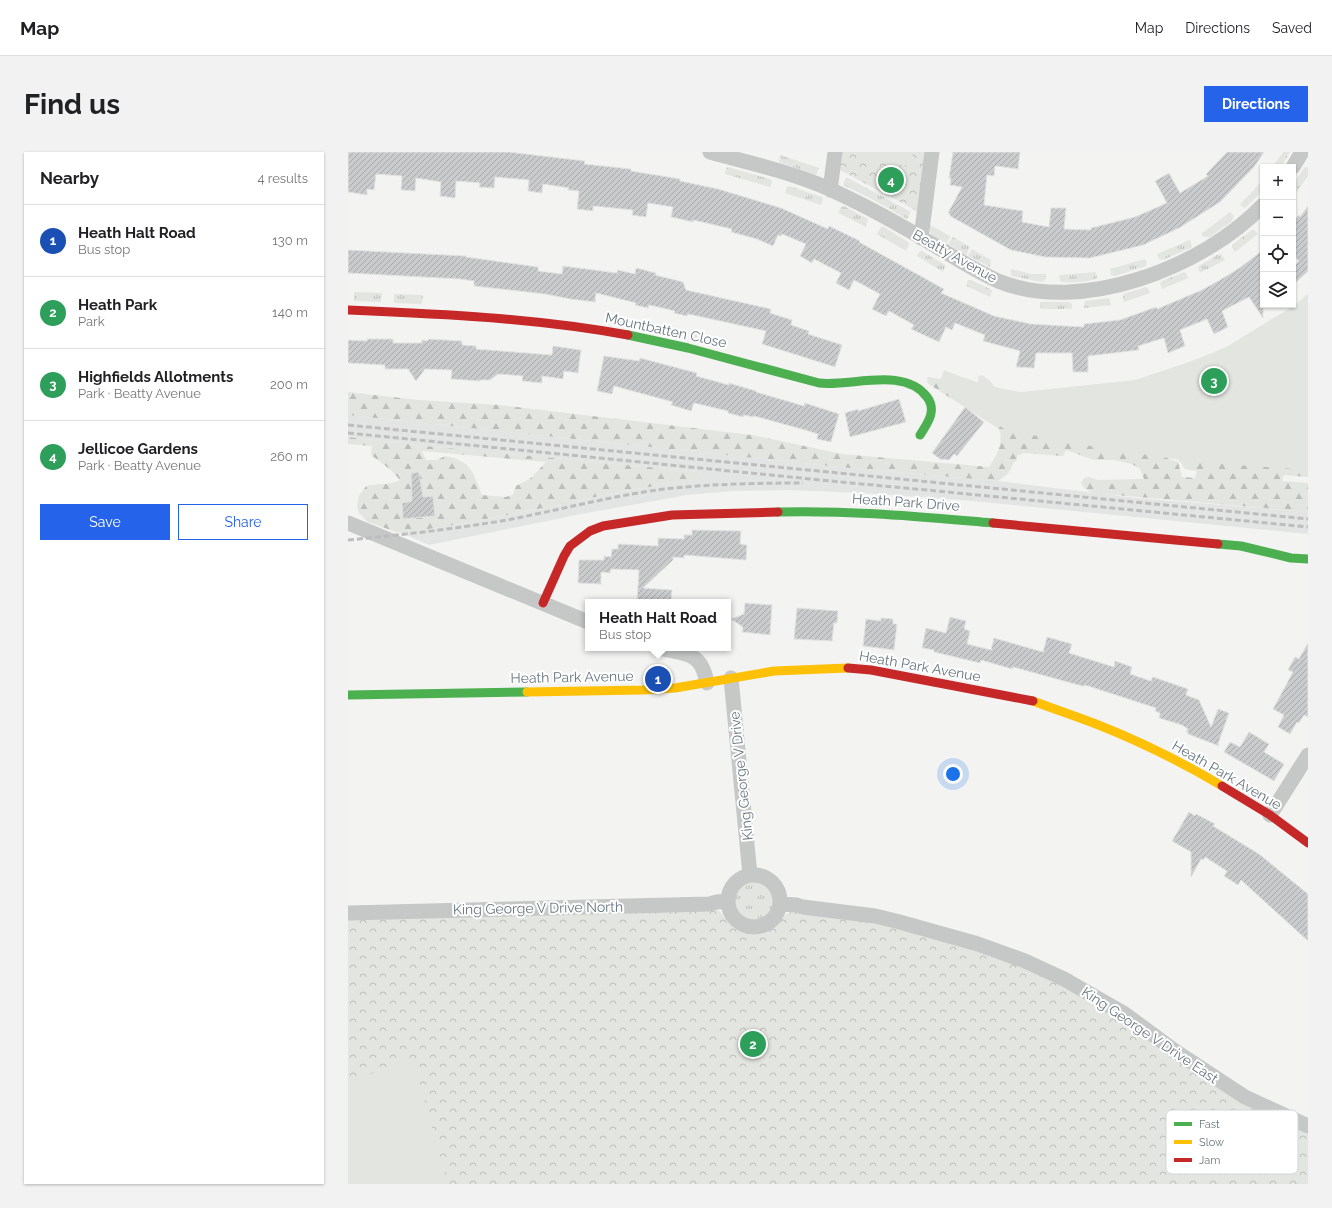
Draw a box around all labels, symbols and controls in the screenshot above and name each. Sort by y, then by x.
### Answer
text: Map [20,17,59,39]
text: Map [1135,20,1163,36]
text: Directions [1185,20,1250,36]
text: Saved [1272,20,1312,36]
button: Directions [1204,86,1308,122]
text: Find us [24,88,120,121]
map controls [1260,164,1296,308]
button: + [1260,164,1296,200]
pin: 4 [878,165,904,195]
text: Nearby [40,168,99,188]
text: 4 results [257,171,308,186]
button: − [1260,200,1296,236]
text: Heath Halt Road [78,224,196,242]
street label: Beatty Avenue [910,226,1000,286]
text: 1 [50,233,56,248]
text: 130 m [272,233,308,248]
button: locate [1260,236,1296,272]
text: Bus stop [78,242,130,257]
button: layers [1260,272,1296,308]
text: Heath Park [78,296,157,314]
text: 2 [49,305,57,320]
text: 140 m [272,305,308,320]
street label: Mountbatten Close [604,309,728,351]
text: Park [78,314,105,329]
pin: 3 [1201,366,1227,396]
text: Highfields Allotments [78,368,233,386]
text: 3 [49,377,57,392]
text: 200 m [270,377,308,392]
text: Park · Beatty Avenue [78,386,201,401]
text: Jellicoe Gardens [78,440,198,458]
text: 4 [49,449,57,464]
text: 260 m [270,449,308,464]
text: Park · Beatty Avenue [78,458,201,473]
street label: Heath Park Drive [852,490,960,514]
button: Save [40,504,170,540]
button: Share [178,504,308,540]
popup [585,599,731,651]
text: Heath Halt Road [599,609,717,627]
text: Bus stop [599,627,651,642]
street label: Heath Park Avenue [858,647,982,685]
pin: 1 [645,664,671,694]
street label: Heath Park Avenue [510,668,634,686]
street label: King George V Drive [726,711,756,841]
street label: Heath Park Avenue [1170,737,1284,813]
your location [943,764,963,784]
street label: King George V Drive North [453,899,623,917]
street label: King George V Drive East [1079,983,1221,1087]
pin: 2 [740,1029,766,1059]
legend [1166,1110,1298,1174]
text: Fast [1199,1118,1220,1131]
text: Slow [1199,1136,1224,1149]
text: Jam [1199,1154,1220,1167]

